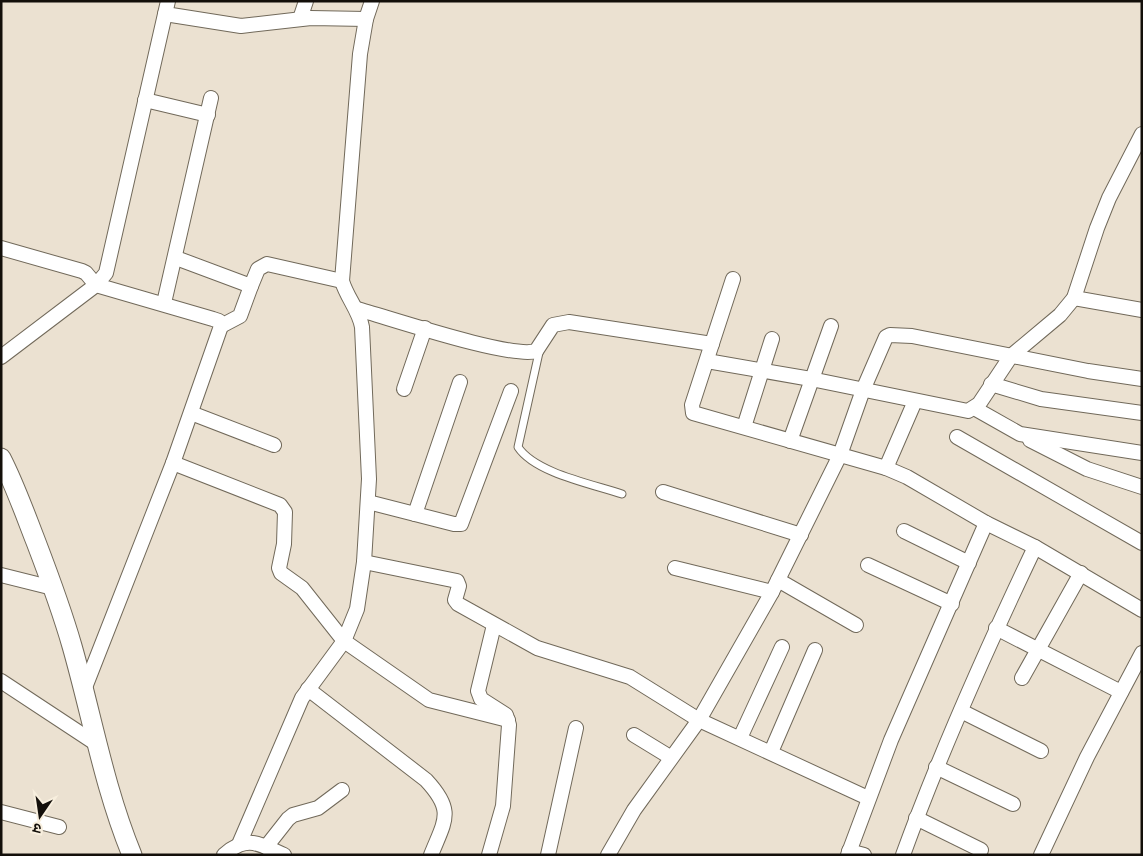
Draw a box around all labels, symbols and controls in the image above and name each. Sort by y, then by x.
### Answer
north arrow [15,791,65,841]
text: उ [31,819,43,837]

